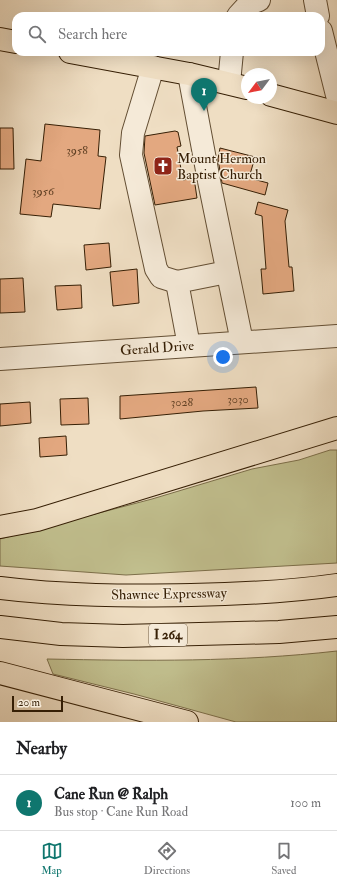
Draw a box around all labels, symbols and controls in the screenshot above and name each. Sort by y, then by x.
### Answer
search box [12,12,325,56]
icon: search [26,23,48,45]
text: Search here [58,25,127,44]
north arrow [241,68,277,104]
pin: 1 [191,78,217,111]
house number: 3958 [66,143,88,158]
place label: Mount Hermon Baptist Church [177,150,266,184]
church icon: Mount Hermon Baptist Church [152,155,174,177]
house number: 3956 [32,184,55,199]
street label: Gerald Drive [119,337,195,359]
your location [213,347,233,367]
house number: 3030 [227,392,249,407]
house number: 3028 [171,395,194,410]
street label: Shawnee Expressway [111,584,228,605]
road number: I 264 [149,624,187,646]
scale bar [12,694,63,713]
text: 20 m [18,696,40,709]
text: Nearby [16,738,67,759]
text: Cane Run @ Ralph [54,785,168,804]
text: 1 [27,795,31,811]
text: 100 m [290,795,321,811]
text: Bus stop · Cane Run Road [54,804,188,820]
tab: Map [41,840,63,877]
tab: Directions [144,840,190,877]
tab: Saved [271,840,296,877]

